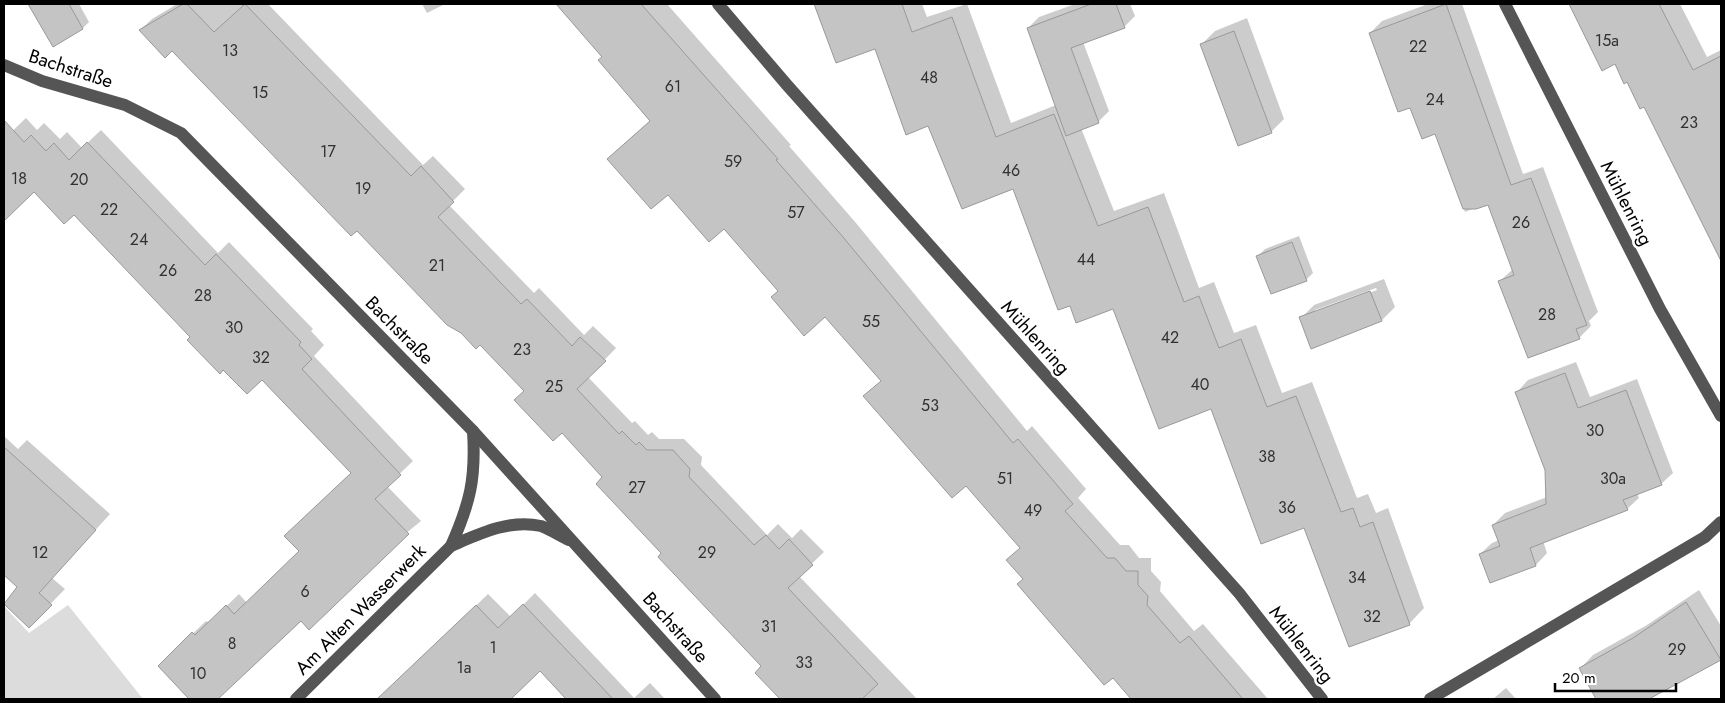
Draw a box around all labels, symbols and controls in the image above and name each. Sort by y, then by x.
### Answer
house number: 15a [1595,29,1619,52]
house number: 22 [1409,35,1427,58]
house number: 13 [222,39,238,62]
street label: Bachstraße [25,42,117,95]
house number: 48 [920,66,938,89]
house number: 61 [665,75,681,98]
house number: 15 [252,81,268,104]
house number: 24 [1426,88,1444,111]
house number: 23 [1680,111,1698,134]
house number: 17 [320,140,336,163]
house number: 59 [724,150,742,173]
street label: Mühlenring [1594,156,1659,250]
house number: 46 [1002,159,1020,182]
house number: 18 [11,167,27,190]
house number: 20 [70,168,88,191]
house number: 19 [355,177,371,200]
house number: 22 [100,198,118,221]
house number: 57 [787,201,805,224]
house number: 26 [1512,211,1530,234]
house number: 24 [130,228,148,251]
house number: 44 [1077,248,1095,271]
house number: 21 [429,254,445,277]
house number: 26 [159,259,177,282]
house number: 28 [194,284,212,307]
street label: Bachstraße [359,290,440,371]
street label: Mühlenring [995,294,1076,380]
house number: 28 [1538,303,1556,326]
house number: 55 [862,310,880,333]
house number: 30 [225,316,243,339]
house number: 42 [1161,326,1179,349]
house number: 23 [513,338,531,361]
house number: 32 [252,346,270,369]
house number: 40 [1191,373,1209,396]
house number: 25 [545,375,563,398]
house number: 53 [921,394,939,417]
house number: 30 [1586,419,1604,442]
house number: 38 [1258,445,1276,468]
house number: 51 [997,467,1013,490]
house number: 30a [1600,467,1626,490]
house number: 27 [628,476,646,499]
house number: 36 [1278,496,1296,519]
house number: 49 [1024,499,1042,522]
street label: Am Alten Wasserwerk [289,537,432,681]
house number: 12 [32,541,48,564]
house number: 29 [698,541,716,564]
house number: 34 [1348,566,1366,589]
house number: 6 [300,580,310,603]
street label: Bachstraße [636,586,715,669]
street label: Mühlenring [1263,600,1340,689]
house number: 32 [1363,605,1381,628]
house number: 31 [761,615,777,638]
house number: 8 [228,632,236,655]
house number: 1 [489,636,497,659]
house number: 29 [1668,638,1686,661]
house number: 33 [795,651,813,674]
house number: 1a [457,656,471,679]
scale bar [1555,660,1676,692]
house number: 10 [190,662,206,685]
text: 20 m [1562,667,1596,689]

